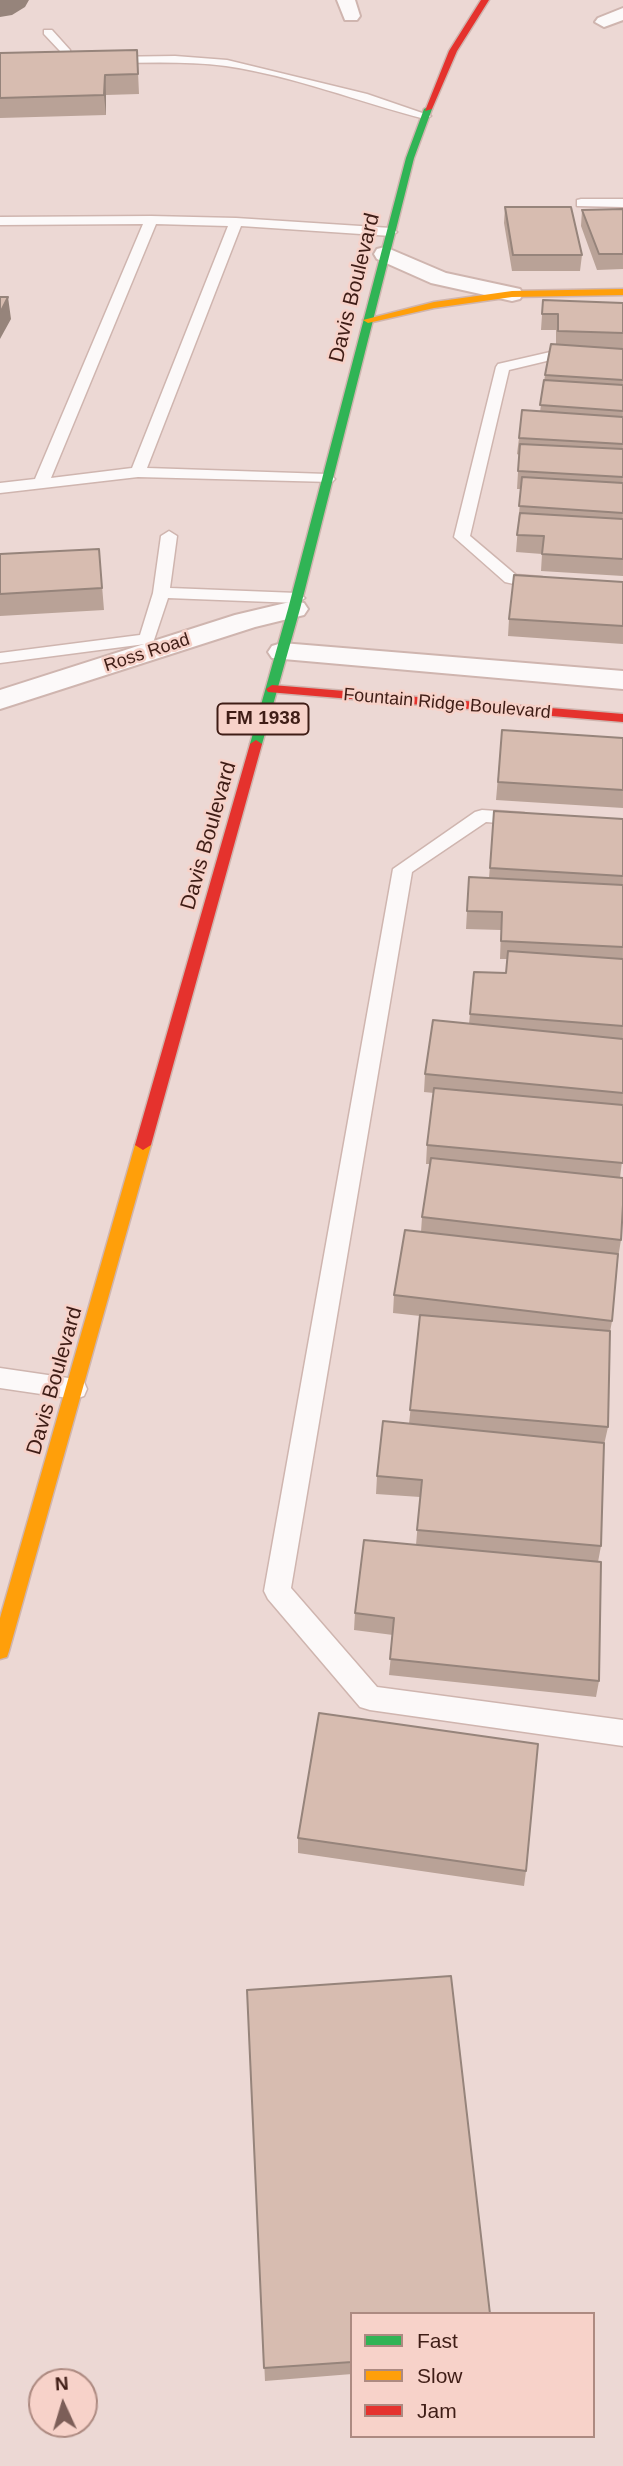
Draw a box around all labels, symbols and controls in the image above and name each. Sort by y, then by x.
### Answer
street label: Davis Boulevard [324,211,386,365]
street label: Ross Road [101,629,193,677]
street label: Fountain Ridge Boulevard [342,684,552,724]
road number: FM 1938 [218,704,308,734]
street label: Davis Boulevard [176,759,242,913]
street label: Davis Boulevard [22,1304,88,1458]
legend [350,2312,595,2438]
text: Fast [417,2329,458,2352]
text: Slow [417,2364,463,2387]
north arrow [28,2368,98,2438]
text: N [54,2373,69,2395]
text: Jam [417,2399,457,2422]

